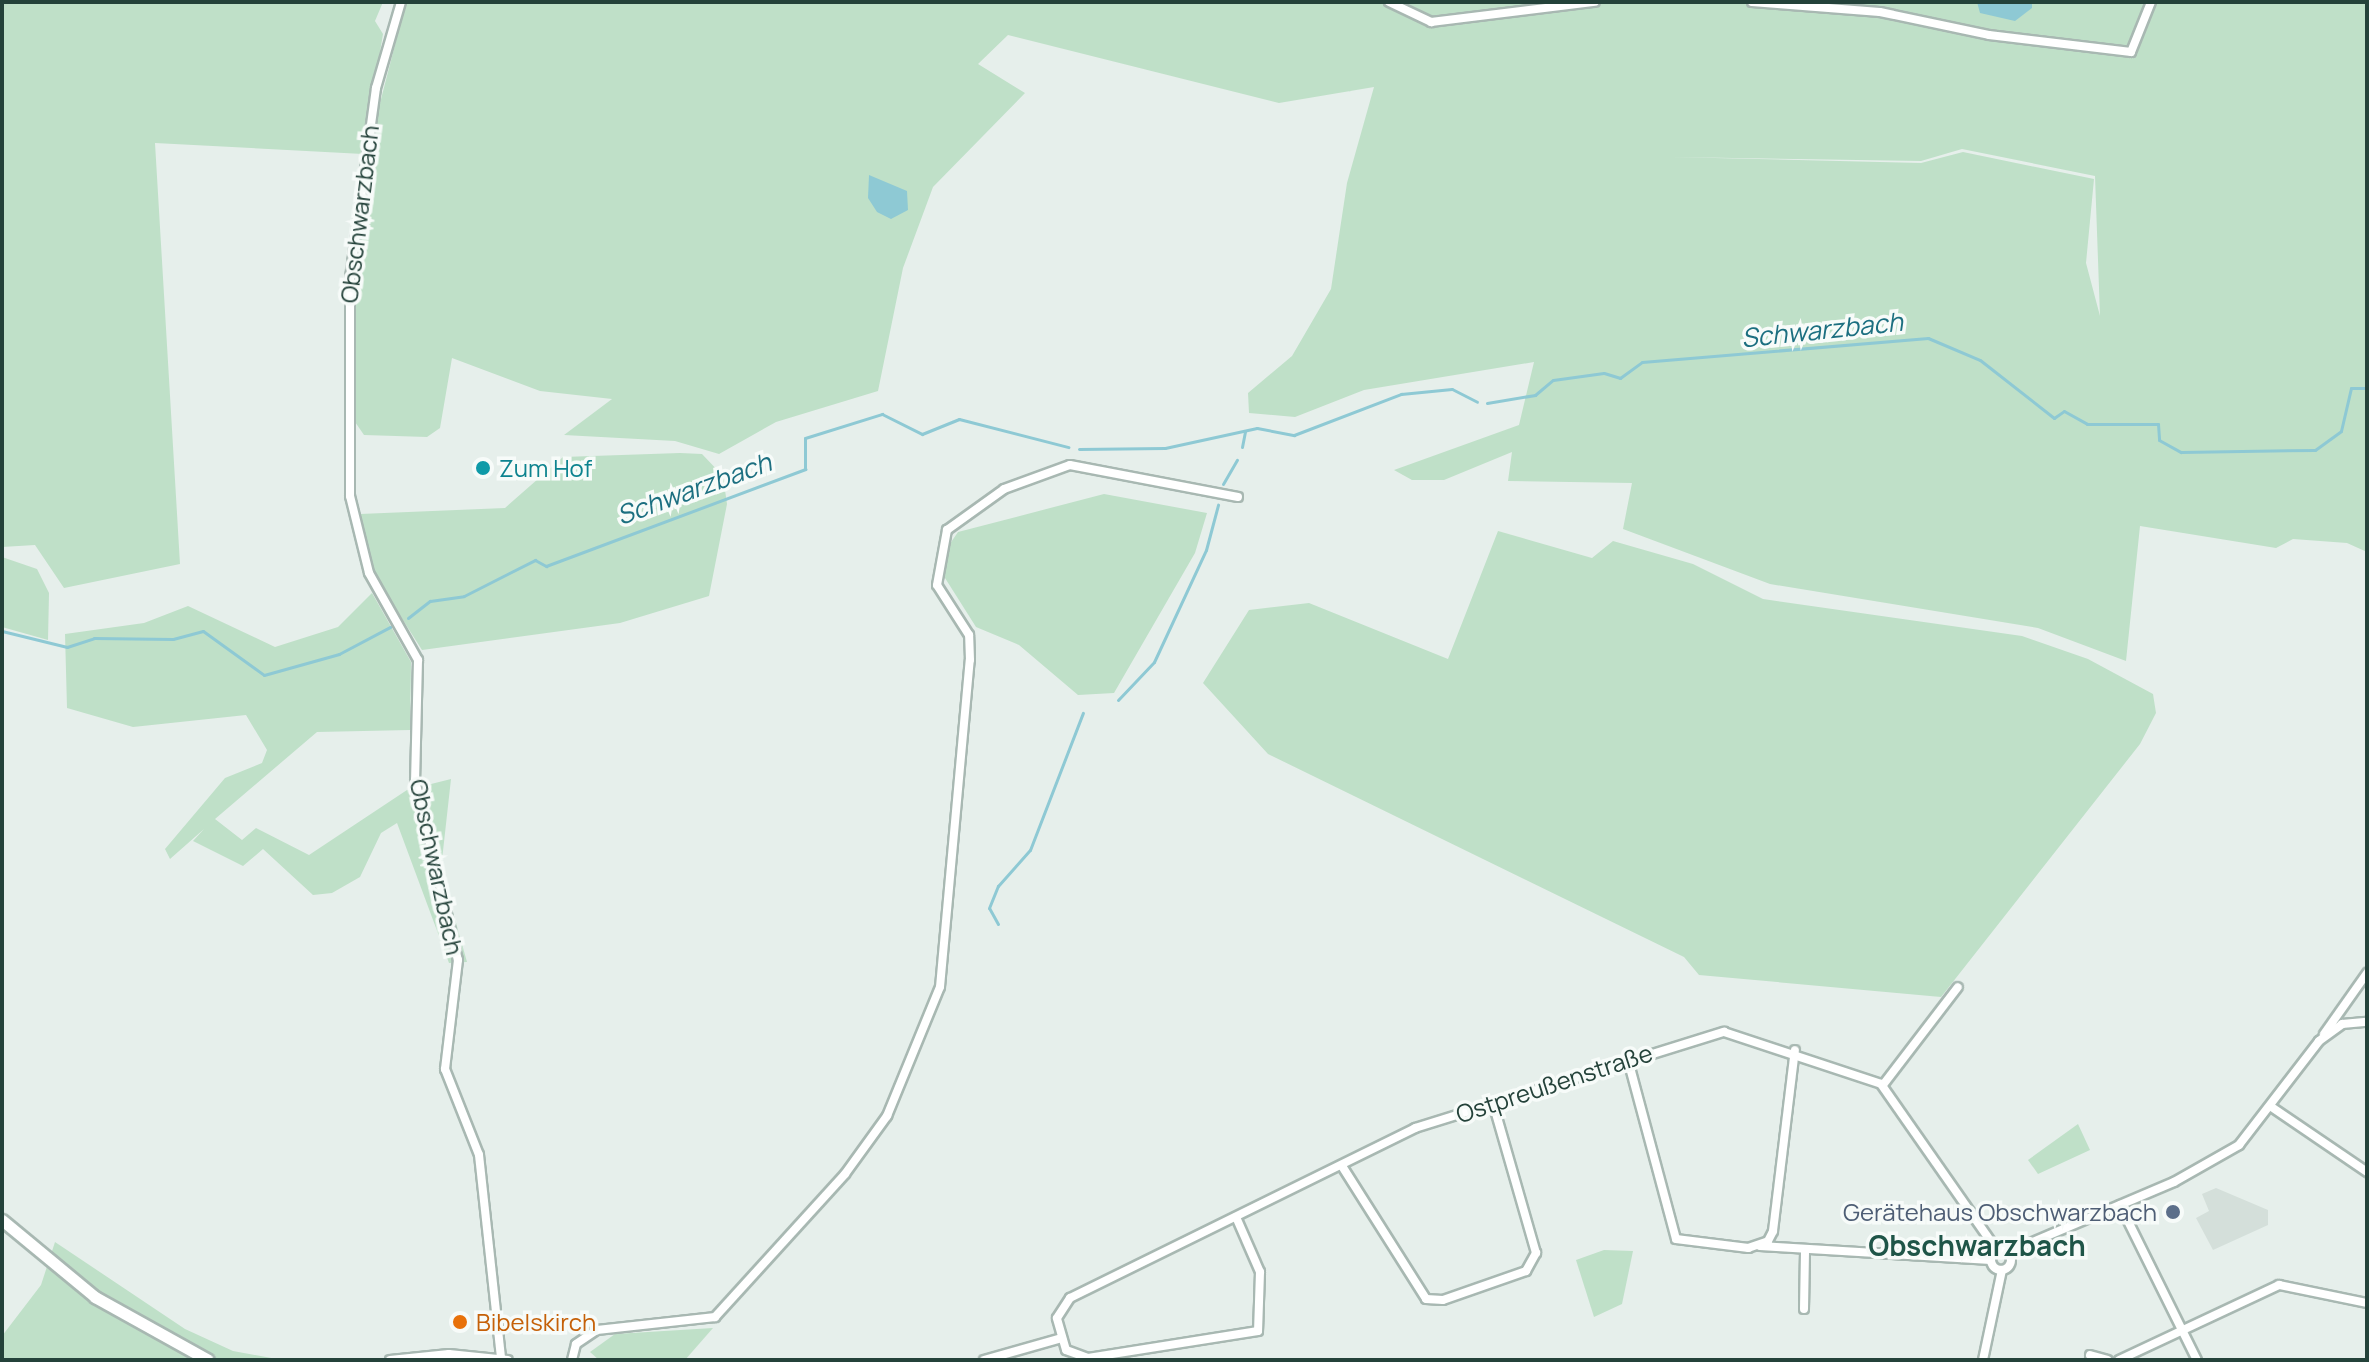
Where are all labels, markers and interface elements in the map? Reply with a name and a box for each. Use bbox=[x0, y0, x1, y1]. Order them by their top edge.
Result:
street label: Obschwarzbach bbox=[334, 123, 384, 305]
water label: Schwarzbach bbox=[1740, 306, 1904, 354]
water label: Schwarzbach bbox=[612, 447, 776, 531]
place label: Zum Hof bbox=[499, 454, 592, 482]
marker: Zum Hof bbox=[474, 459, 492, 477]
street label: Obschwarzbach bbox=[404, 776, 470, 958]
street label: Ostpreußenstraße bbox=[1452, 1038, 1656, 1128]
place label: Gerätehaus Obschwarzbach bbox=[1843, 1198, 2157, 1226]
marker: Gerätehaus Obschwarzbach bbox=[2164, 1203, 2182, 1221]
district label: Obschwarzbach bbox=[1868, 1228, 2086, 1262]
place label: Bibelskirch bbox=[476, 1308, 596, 1336]
marker: Bibelskirch bbox=[451, 1313, 469, 1331]

